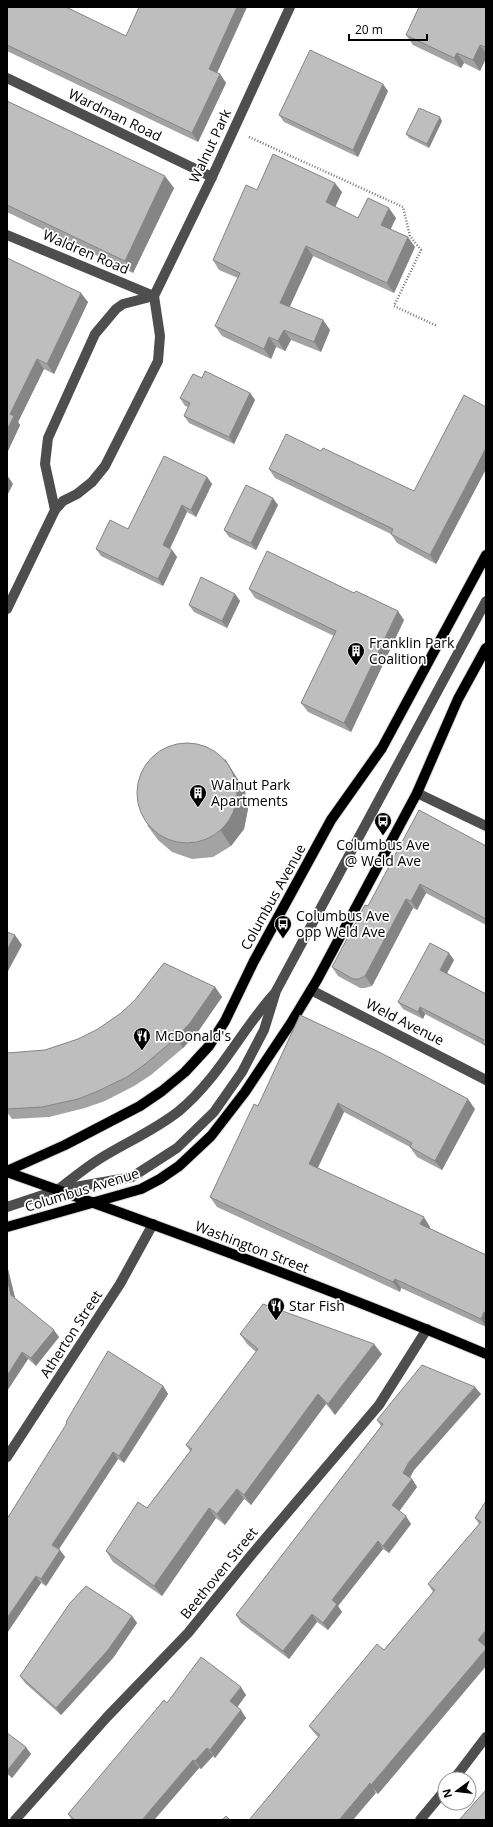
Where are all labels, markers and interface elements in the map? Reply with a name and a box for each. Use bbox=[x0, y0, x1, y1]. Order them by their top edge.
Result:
scale bar bbox=[349, 16, 427, 42]
text: 20 m bbox=[355, 21, 383, 38]
street label: Wardman Road bbox=[65, 84, 165, 145]
street label: Walnut Park bbox=[184, 105, 235, 186]
street label: Waldren Road bbox=[40, 225, 132, 278]
place label: Franklin Park Coalition bbox=[369, 633, 455, 668]
building icon: Franklin Park Coalition bbox=[346, 641, 366, 666]
place label: Walnut Park Apartments bbox=[211, 775, 291, 810]
building icon: Walnut Park Apartments bbox=[188, 783, 208, 808]
bus stop icon: Columbus Ave @ Weld Ave bbox=[373, 811, 393, 836]
place label: Columbus Ave @ Weld Ave bbox=[336, 835, 430, 870]
street label: Columbus Avenue bbox=[236, 840, 310, 953]
place label: Columbus Ave opp Weld Ave bbox=[296, 906, 390, 941]
bus stop icon: Columbus Ave opp Weld Ave bbox=[273, 914, 293, 939]
street label: Weld Avenue bbox=[363, 994, 448, 1049]
restaurant icon: McDonald's bbox=[132, 1026, 152, 1051]
place label: McDonald's bbox=[155, 1026, 231, 1045]
street label: Columbus Avenue bbox=[22, 1163, 141, 1216]
street label: Washington Street bbox=[193, 1216, 312, 1277]
street label: Atherton Street bbox=[35, 1286, 106, 1381]
restaurant icon: Star Fish bbox=[266, 1296, 286, 1321]
place label: Star Fish bbox=[289, 1296, 345, 1315]
street label: Beethoven Street bbox=[176, 1523, 262, 1623]
north arrow bbox=[437, 1771, 477, 1811]
text: N bbox=[438, 1787, 455, 1800]

